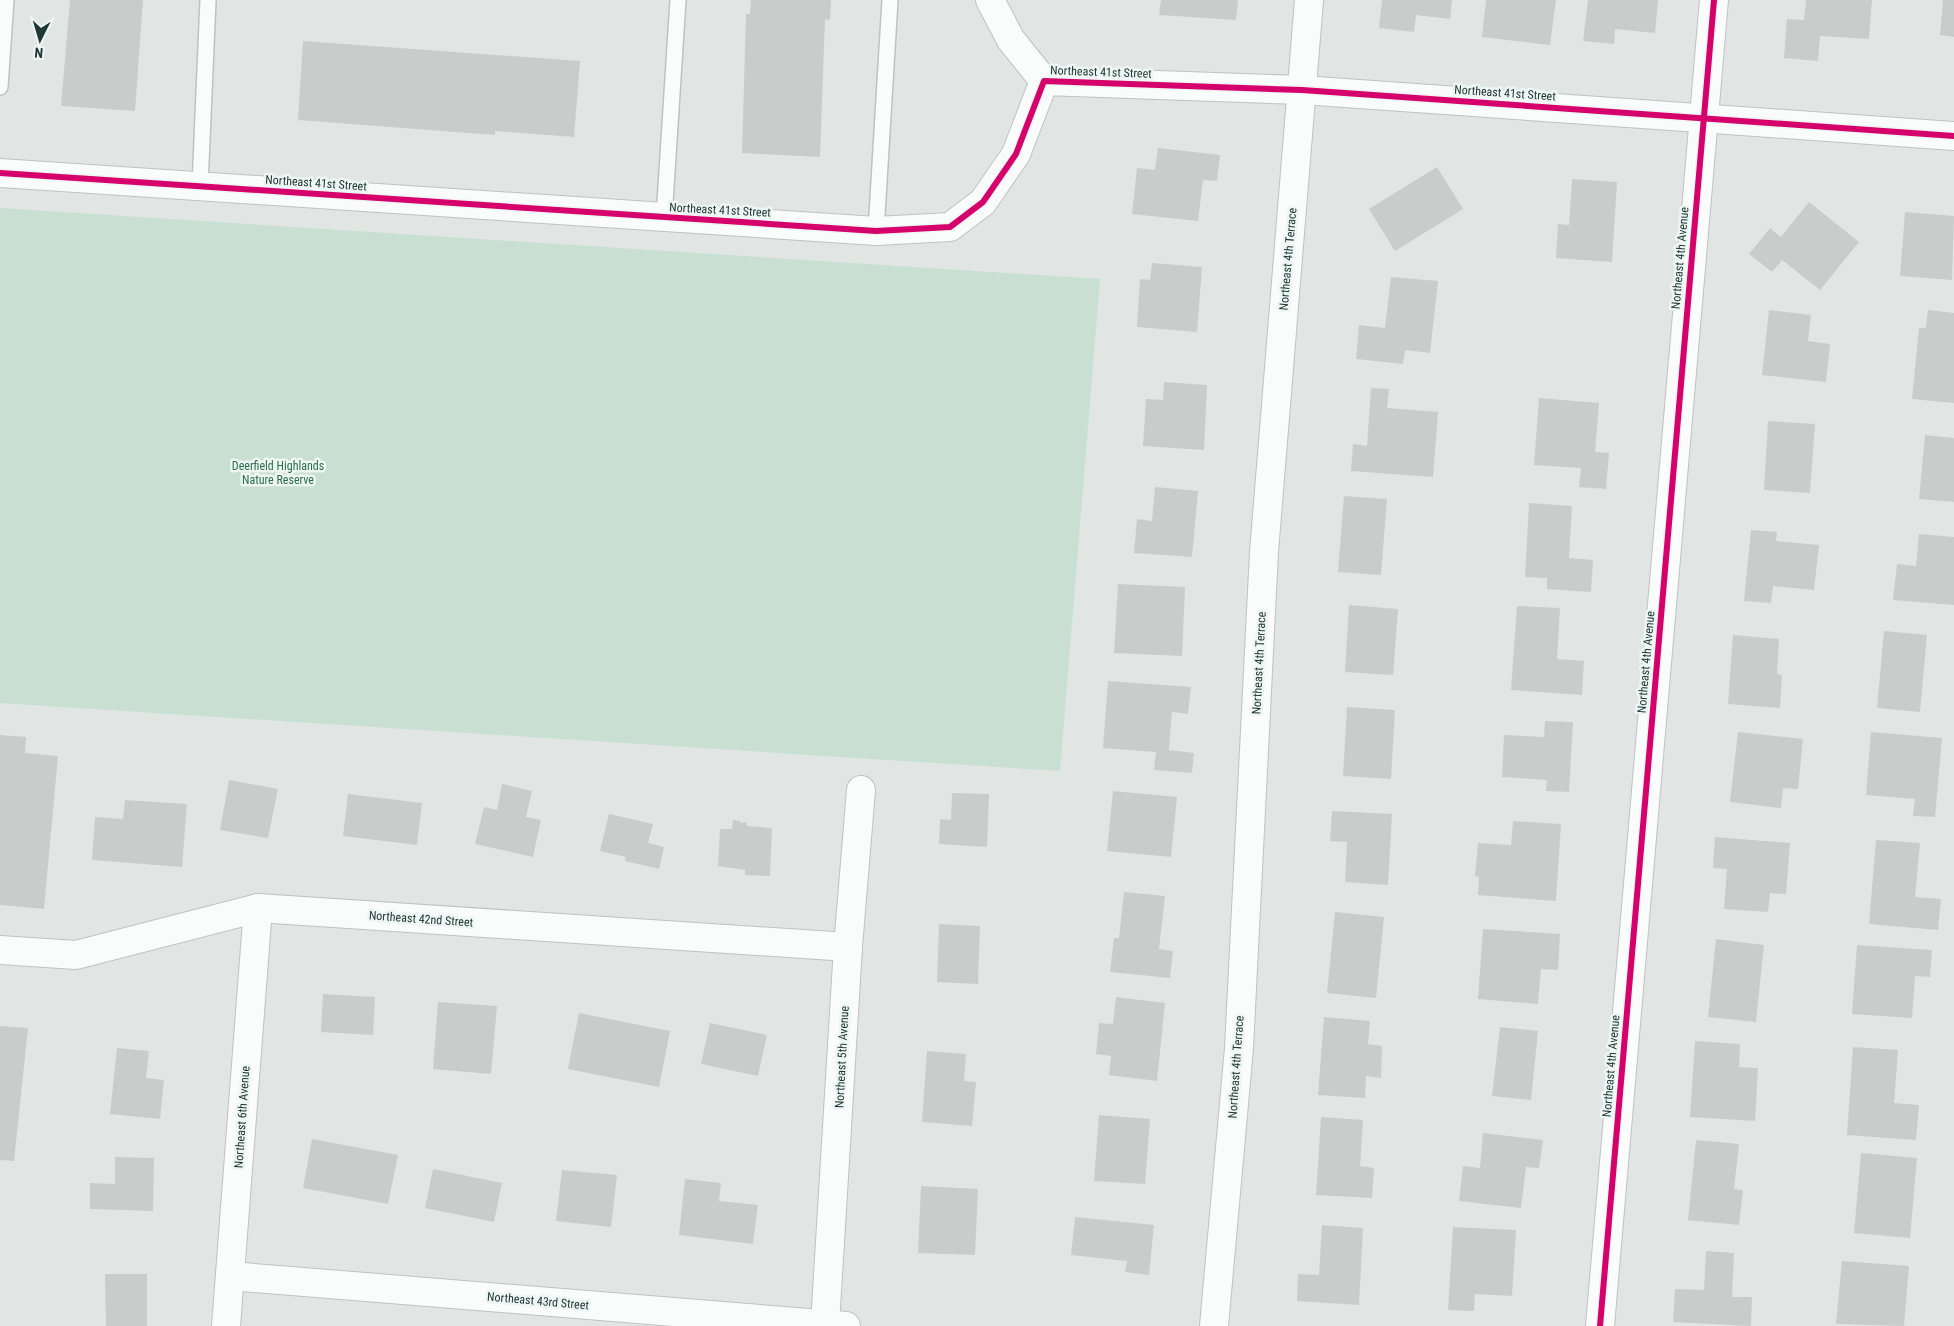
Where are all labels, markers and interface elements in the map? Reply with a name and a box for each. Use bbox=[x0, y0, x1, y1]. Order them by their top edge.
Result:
north arrow bbox=[15, 15, 65, 65]
text: N bbox=[34, 45, 44, 61]
street label: Northeast 41st Street bbox=[1050, 63, 1152, 81]
street label: Northeast 41st Street bbox=[1454, 82, 1557, 104]
street label: Northeast 41st Street bbox=[265, 172, 368, 194]
street label: Northeast 41st Street bbox=[669, 200, 772, 220]
street label: Northeast 4th Avenue bbox=[1669, 206, 1691, 310]
street label: Northeast 4th Terrace bbox=[1277, 207, 1299, 311]
park label: Deerfield Highlands Nature Reserve bbox=[232, 459, 324, 487]
street label: Northeast 4th Avenue bbox=[1635, 610, 1657, 714]
street label: Northeast 4th Terrace bbox=[1249, 611, 1269, 715]
street label: Northeast 42nd Street bbox=[368, 908, 474, 930]
street label: Northeast 5th Avenue bbox=[832, 1005, 852, 1109]
street label: Northeast 4th Avenue bbox=[1600, 1014, 1622, 1118]
street label: Northeast 4th Terrace bbox=[1225, 1015, 1247, 1119]
street label: Northeast 6th Avenue bbox=[231, 1065, 253, 1169]
street label: Northeast 43rd Street bbox=[487, 1290, 590, 1312]

